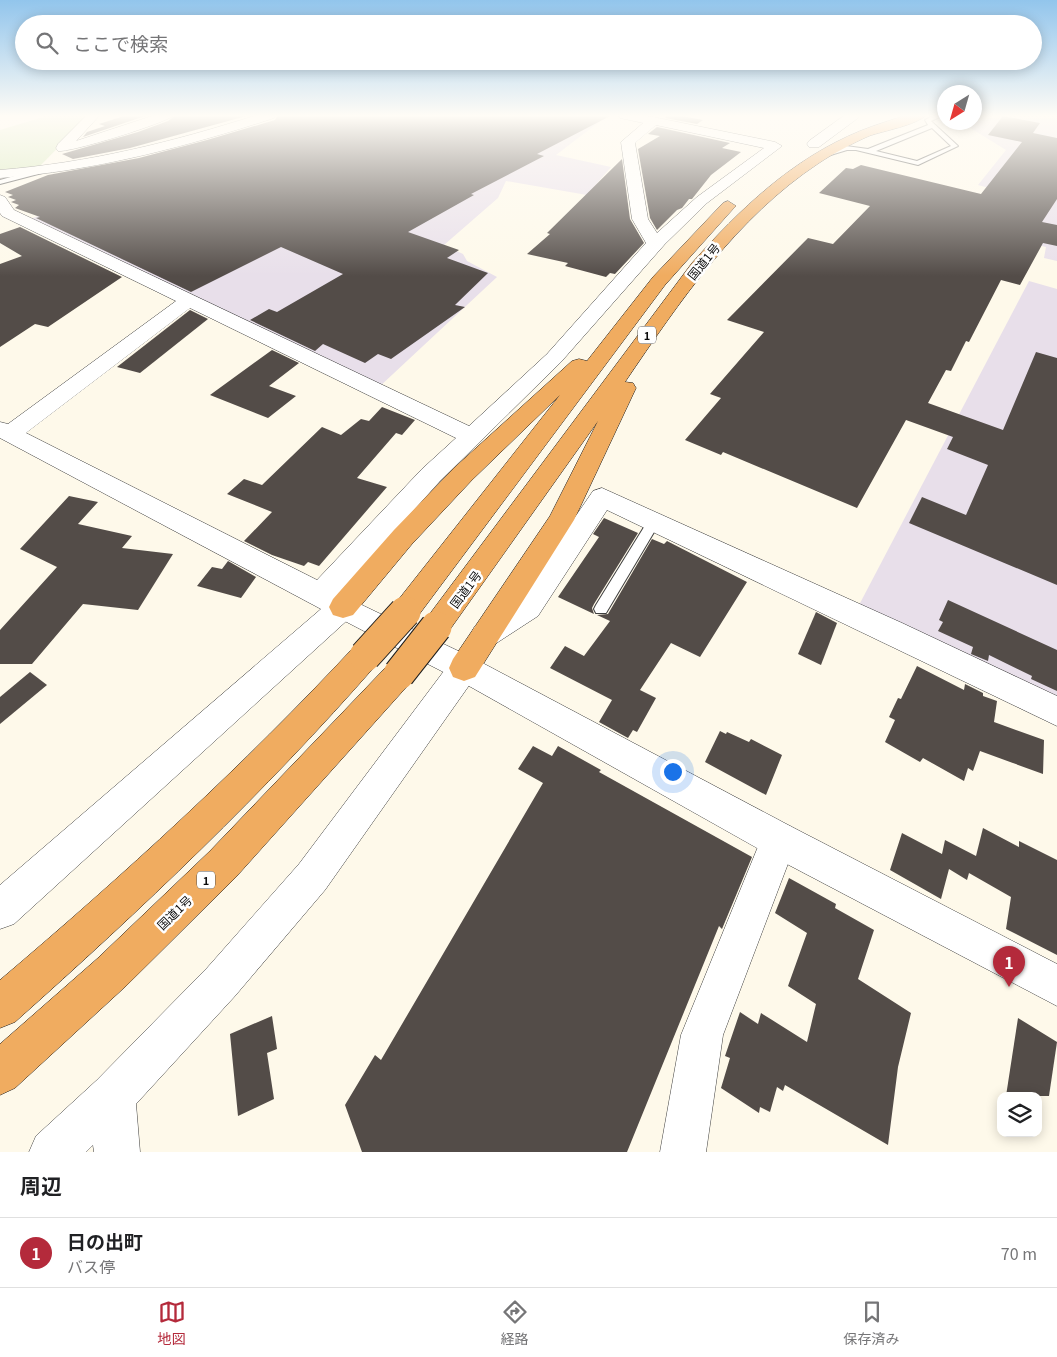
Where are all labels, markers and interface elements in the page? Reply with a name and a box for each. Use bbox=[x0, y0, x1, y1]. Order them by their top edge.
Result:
search box bbox=[15, 15, 1042, 70]
icon: search bbox=[33, 29, 61, 57]
text: ここで検索 bbox=[73, 29, 168, 56]
north arrow bbox=[937, 85, 982, 130]
street label: 国道1号 bbox=[683, 239, 723, 283]
road number: 1 bbox=[638, 326, 656, 344]
street label: 国道1号 bbox=[445, 567, 485, 611]
your location bbox=[660, 759, 686, 785]
road number: 1 bbox=[197, 872, 215, 888]
street label: 国道1号 bbox=[153, 891, 195, 933]
pin: 1 bbox=[993, 946, 1025, 987]
map controls bbox=[997, 1092, 1042, 1137]
button: layers bbox=[997, 1092, 1042, 1137]
text: 周辺 bbox=[20, 1170, 62, 1200]
text: 日の出町 bbox=[67, 1227, 143, 1254]
text: 1 bbox=[31, 1241, 41, 1265]
text: 70 m bbox=[1001, 1241, 1037, 1265]
text: バス停 bbox=[67, 1254, 115, 1278]
tab: 地図 bbox=[158, 1298, 186, 1348]
tab: 経路 bbox=[501, 1298, 529, 1348]
tab: 保存済み bbox=[844, 1298, 900, 1348]

